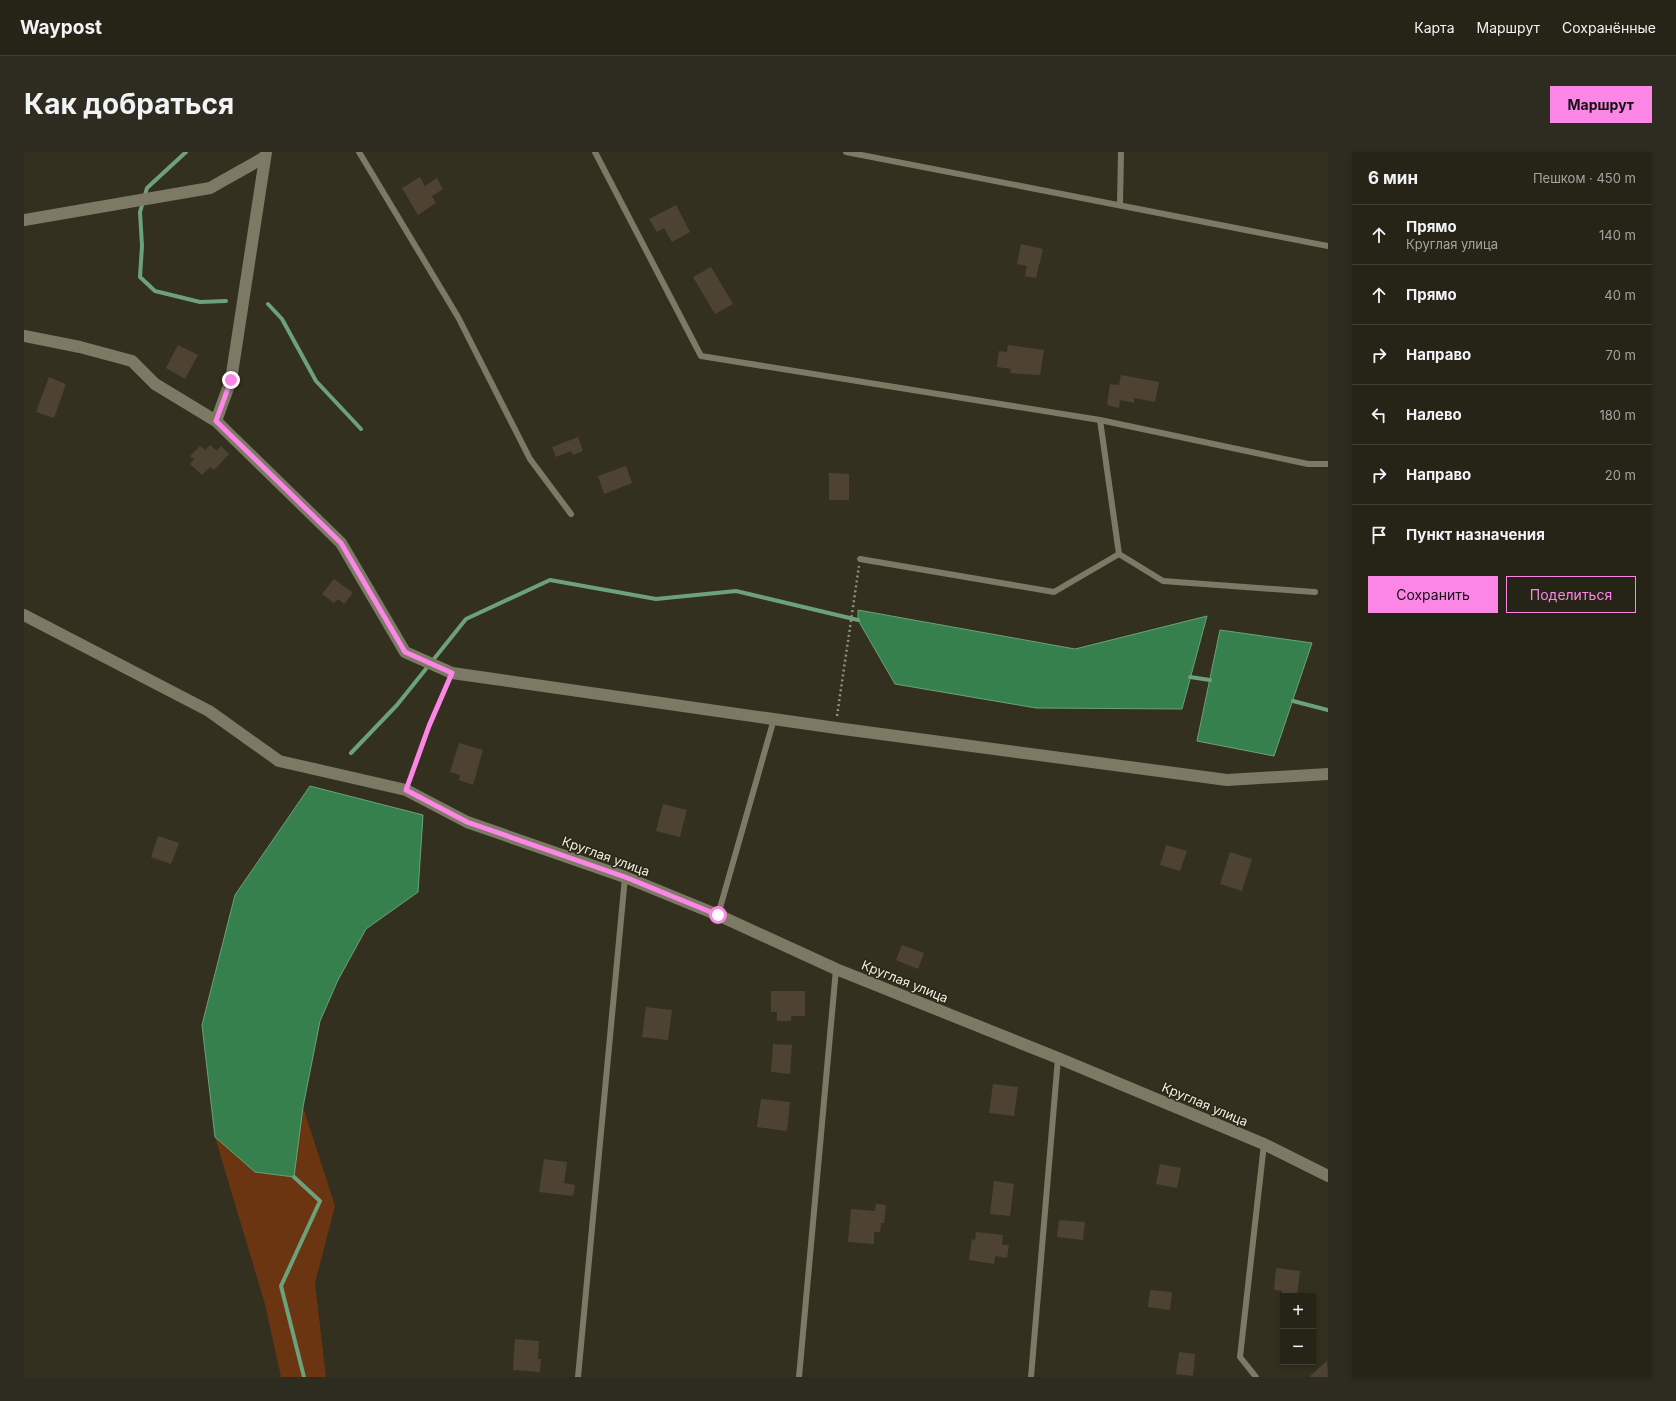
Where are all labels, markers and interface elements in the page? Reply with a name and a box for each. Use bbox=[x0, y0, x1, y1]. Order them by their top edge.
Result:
text: Waypost bbox=[20, 16, 102, 39]
text: Карта bbox=[1414, 19, 1455, 36]
text: Маршрут bbox=[1477, 19, 1540, 36]
text: Сохранённые bbox=[1562, 19, 1656, 36]
button: Маршрут bbox=[1550, 86, 1652, 123]
text: Как добраться bbox=[24, 87, 234, 121]
text: 6 мин bbox=[1368, 168, 1418, 188]
text: Пешком · 450 m bbox=[1533, 170, 1636, 186]
text: Прямо bbox=[1406, 217, 1457, 236]
icon: ahead bbox=[1368, 224, 1390, 246]
text: 140 m bbox=[1599, 227, 1636, 243]
text: Круглая улица bbox=[1406, 236, 1498, 252]
icon: ahead bbox=[1368, 284, 1390, 306]
text: Прямо bbox=[1406, 285, 1457, 304]
text: 40 m bbox=[1604, 287, 1636, 303]
icon: right bbox=[1368, 344, 1390, 366]
text: Направо bbox=[1406, 345, 1471, 364]
text: 70 m bbox=[1606, 347, 1636, 363]
route end bbox=[222, 371, 240, 389]
icon: left bbox=[1368, 404, 1390, 426]
text: Налево bbox=[1406, 405, 1462, 424]
text: 180 m bbox=[1599, 407, 1636, 423]
icon: right bbox=[1368, 464, 1390, 486]
text: Направо bbox=[1406, 465, 1471, 484]
text: 20 m bbox=[1605, 467, 1636, 483]
icon: arrive bbox=[1368, 524, 1390, 546]
text: Пункт назначения bbox=[1406, 525, 1545, 544]
button: Сохранить bbox=[1368, 576, 1498, 613]
button: Поделиться bbox=[1506, 576, 1636, 613]
street label: Круглая улица bbox=[560, 833, 652, 879]
route start bbox=[709, 906, 727, 924]
street label: Круглая улица bbox=[859, 956, 951, 1006]
street label: Круглая улица bbox=[1160, 1079, 1250, 1129]
map controls bbox=[1280, 1293, 1316, 1365]
button: + bbox=[1280, 1293, 1316, 1329]
button: − bbox=[1280, 1329, 1316, 1365]

